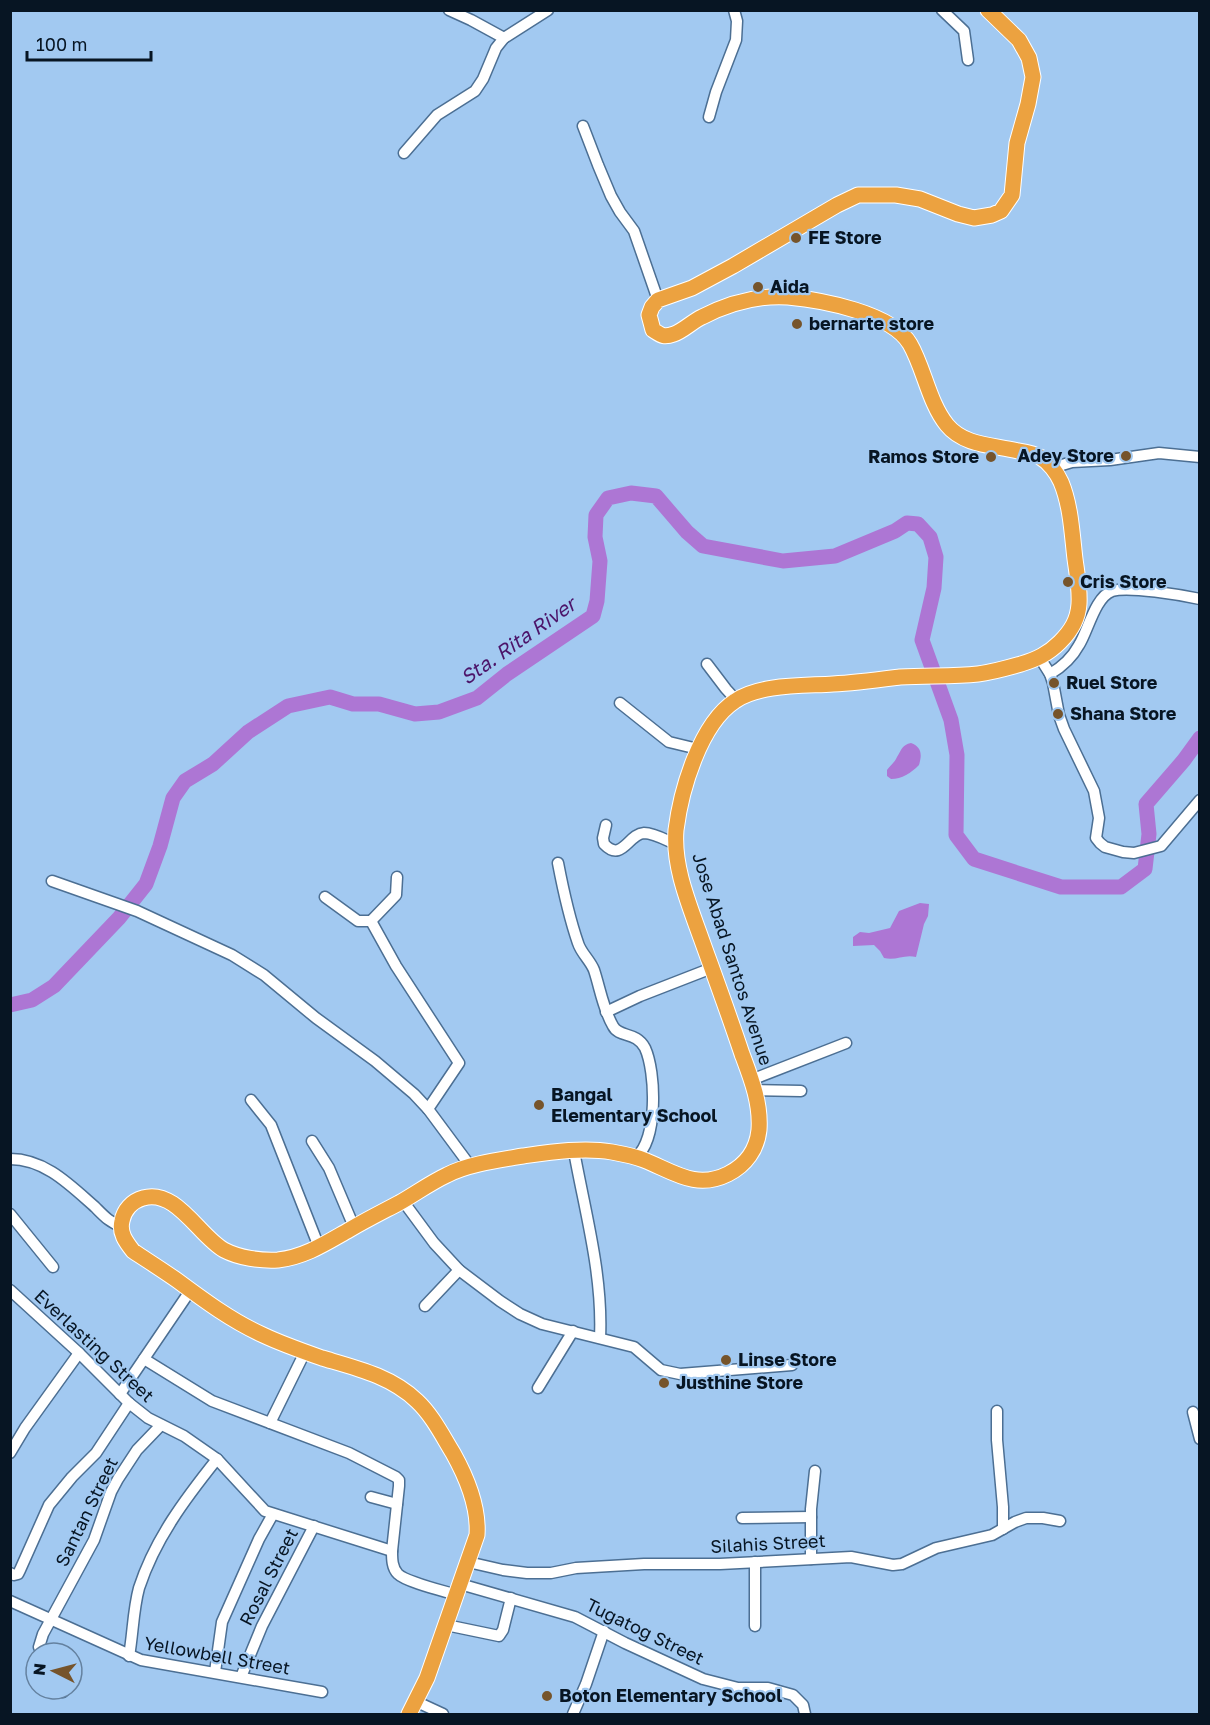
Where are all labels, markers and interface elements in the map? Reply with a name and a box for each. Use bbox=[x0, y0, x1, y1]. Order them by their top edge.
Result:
scale bar bbox=[27, 24, 152, 62]
text: 100 m bbox=[36, 33, 87, 55]
place label: FE Store bbox=[808, 226, 882, 248]
marker: FE Store bbox=[789, 231, 803, 245]
place label: Aida bbox=[770, 275, 809, 297]
marker: Aida bbox=[751, 280, 765, 294]
place label: bernarte store bbox=[809, 312, 934, 334]
marker: bernarte store bbox=[790, 317, 804, 331]
place label: Adey Store bbox=[1018, 444, 1114, 466]
place label: Ramos Store bbox=[868, 445, 979, 467]
marker: Adey Store bbox=[1119, 449, 1133, 463]
marker: Ramos Store bbox=[984, 450, 998, 464]
place label: Cris Store bbox=[1080, 570, 1167, 592]
marker: Cris Store bbox=[1061, 575, 1075, 589]
water label: Sta. Rita River bbox=[455, 590, 582, 689]
place label: Ruel Store bbox=[1066, 671, 1158, 693]
marker: Ruel Store bbox=[1047, 676, 1061, 690]
place label: Shana Store bbox=[1070, 702, 1177, 724]
marker: Shana Store bbox=[1051, 707, 1065, 721]
street label: Jose Abad Santos Avenue bbox=[688, 850, 778, 1068]
place label: Bangal Elementary School bbox=[551, 1083, 717, 1126]
marker: Bangal Elementary School bbox=[532, 1098, 546, 1112]
street label: Everlasting Street bbox=[30, 1284, 159, 1406]
place label: Linse Store bbox=[738, 1348, 837, 1370]
marker: Linse Store bbox=[719, 1353, 733, 1367]
place label: Justhine Store bbox=[676, 1371, 804, 1393]
marker: Justhine Store bbox=[657, 1376, 671, 1390]
street label: Santan Street bbox=[50, 1453, 122, 1570]
street label: Rosal Street bbox=[234, 1524, 302, 1629]
street label: Silahis Street bbox=[710, 1529, 826, 1557]
street label: Tugatog Street bbox=[583, 1593, 708, 1669]
street label: Yellowbell Street bbox=[142, 1631, 292, 1679]
north arrow bbox=[24, 1641, 84, 1701]
text: N bbox=[29, 1662, 50, 1677]
place label: Boton Elementary School bbox=[559, 1684, 782, 1706]
marker: Boton Elementary School bbox=[540, 1689, 554, 1703]

